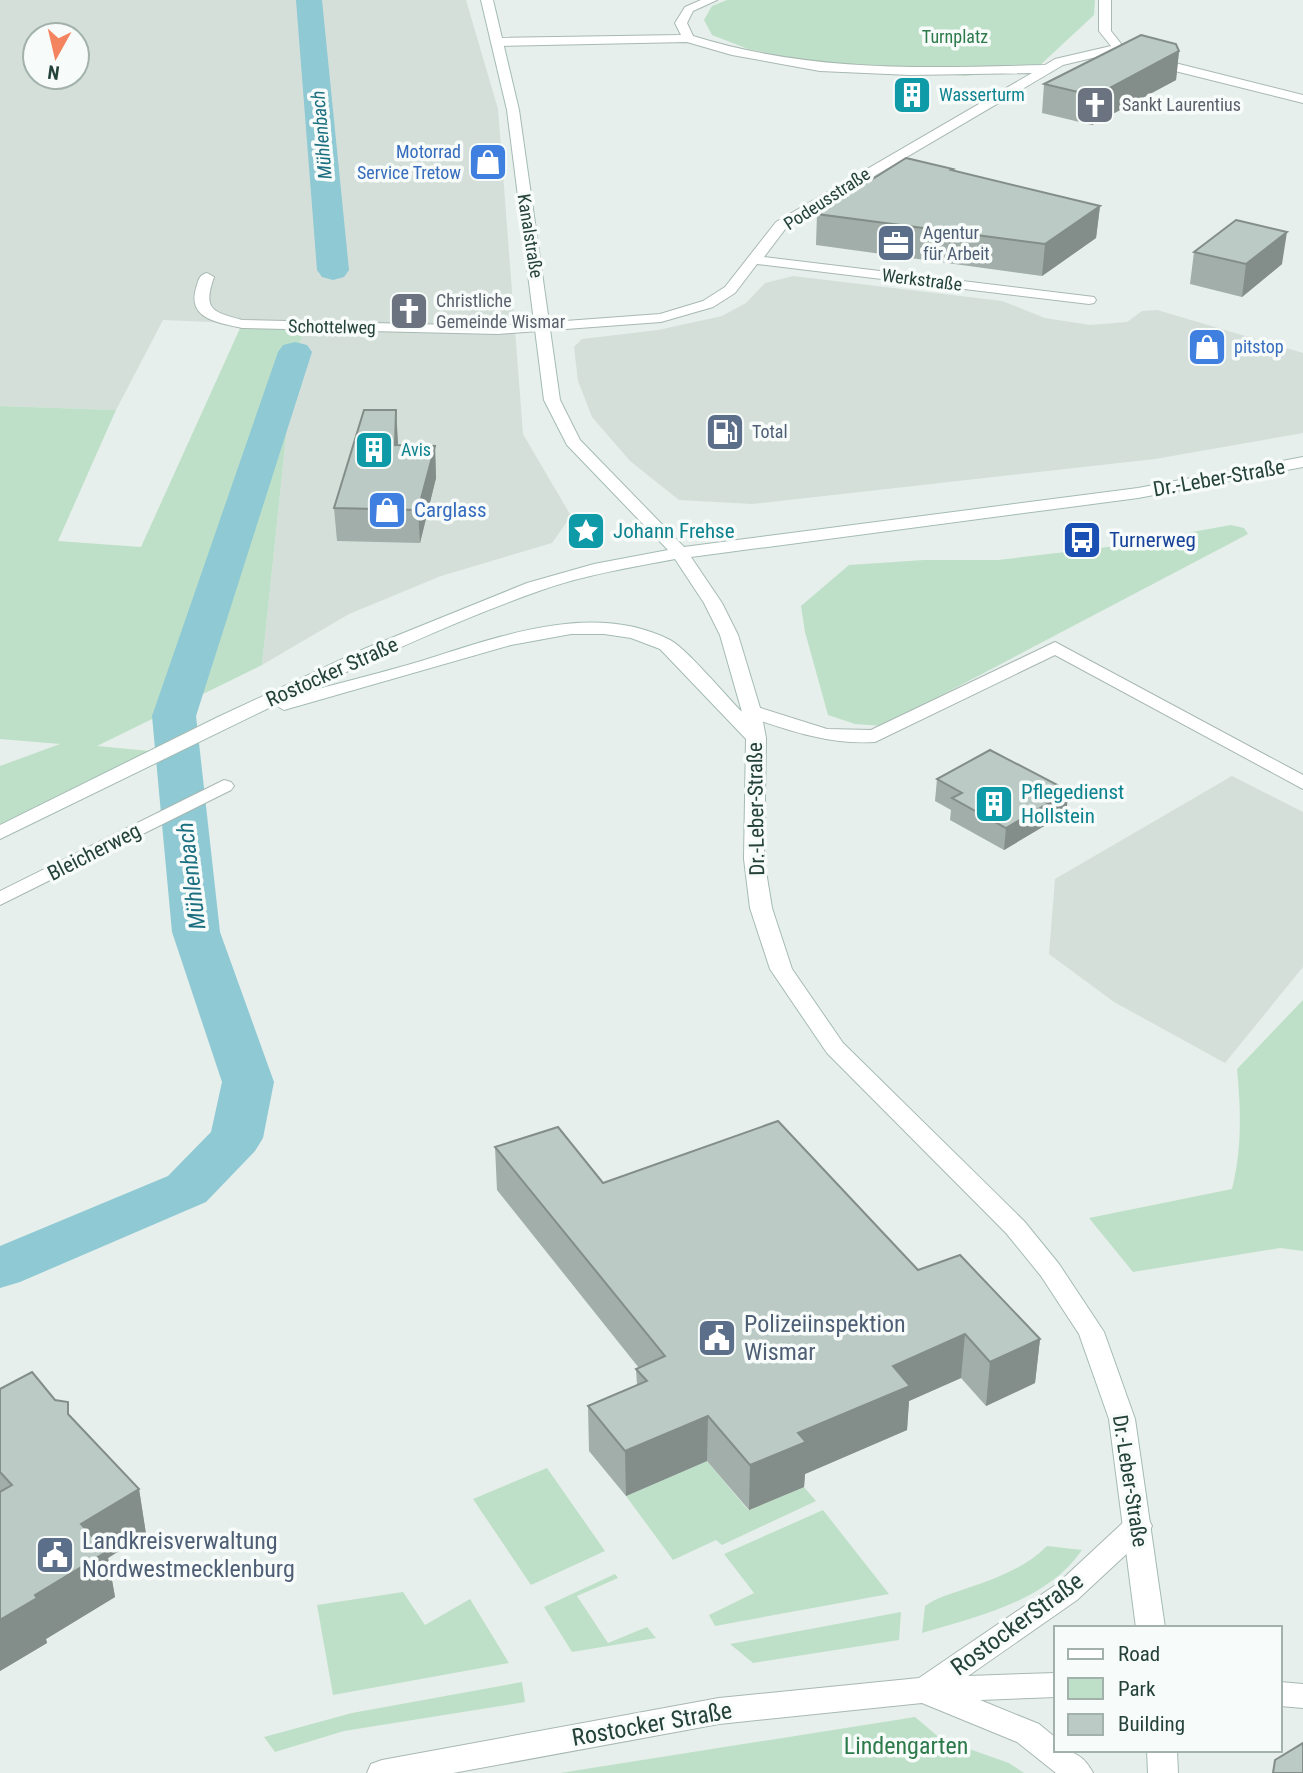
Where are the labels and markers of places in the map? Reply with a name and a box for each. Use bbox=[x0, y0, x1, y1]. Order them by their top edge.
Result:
building icon: Wasserturm bbox=[891, 74, 933, 116]
place label: Wasserturm bbox=[939, 84, 1025, 105]
church icon: Sankt Laurentius bbox=[1074, 84, 1116, 126]
place label: Sankt Laurentius bbox=[1122, 94, 1241, 115]
place label: Motorrad Service Tretow bbox=[357, 141, 461, 183]
shop icon: Motorrad Service Tretow bbox=[467, 141, 509, 183]
office icon: Agentur für Arbeit bbox=[875, 222, 917, 264]
place label: Agentur für Arbeit bbox=[923, 222, 990, 264]
church icon: Christliche Gemeinde Wismar bbox=[388, 290, 430, 332]
place label: Christliche Gemeinde Wismar bbox=[436, 290, 566, 332]
shop icon: pitstop bbox=[1186, 326, 1228, 368]
place label: pitstop bbox=[1234, 336, 1284, 357]
fuel station icon: Total bbox=[704, 411, 746, 453]
place label: Total bbox=[752, 421, 788, 442]
building icon: Avis bbox=[353, 429, 395, 471]
place label: Avis bbox=[401, 439, 431, 460]
shop icon: Carglass bbox=[366, 489, 408, 531]
place label: Carglass bbox=[414, 498, 487, 522]
place icon: Johann Frehse bbox=[565, 510, 607, 552]
place label: Johann Frehse bbox=[613, 519, 735, 543]
bus stop icon: Turnerweg bbox=[1061, 519, 1103, 561]
place label: Turnerweg bbox=[1109, 528, 1196, 552]
place label: Pflegedienst Hollstein bbox=[1021, 780, 1124, 828]
building icon: Pflegedienst Hollstein bbox=[973, 783, 1015, 825]
place label: Polizeiinspektion Wismar bbox=[744, 1310, 906, 1366]
public building icon: Polizeiinspektion Wismar bbox=[696, 1317, 738, 1359]
place label: Landkreisverwaltung Nordwestmecklenburg bbox=[82, 1527, 295, 1583]
public building icon: Landkreisverwaltung Nordwestmecklenburg bbox=[34, 1534, 76, 1576]

